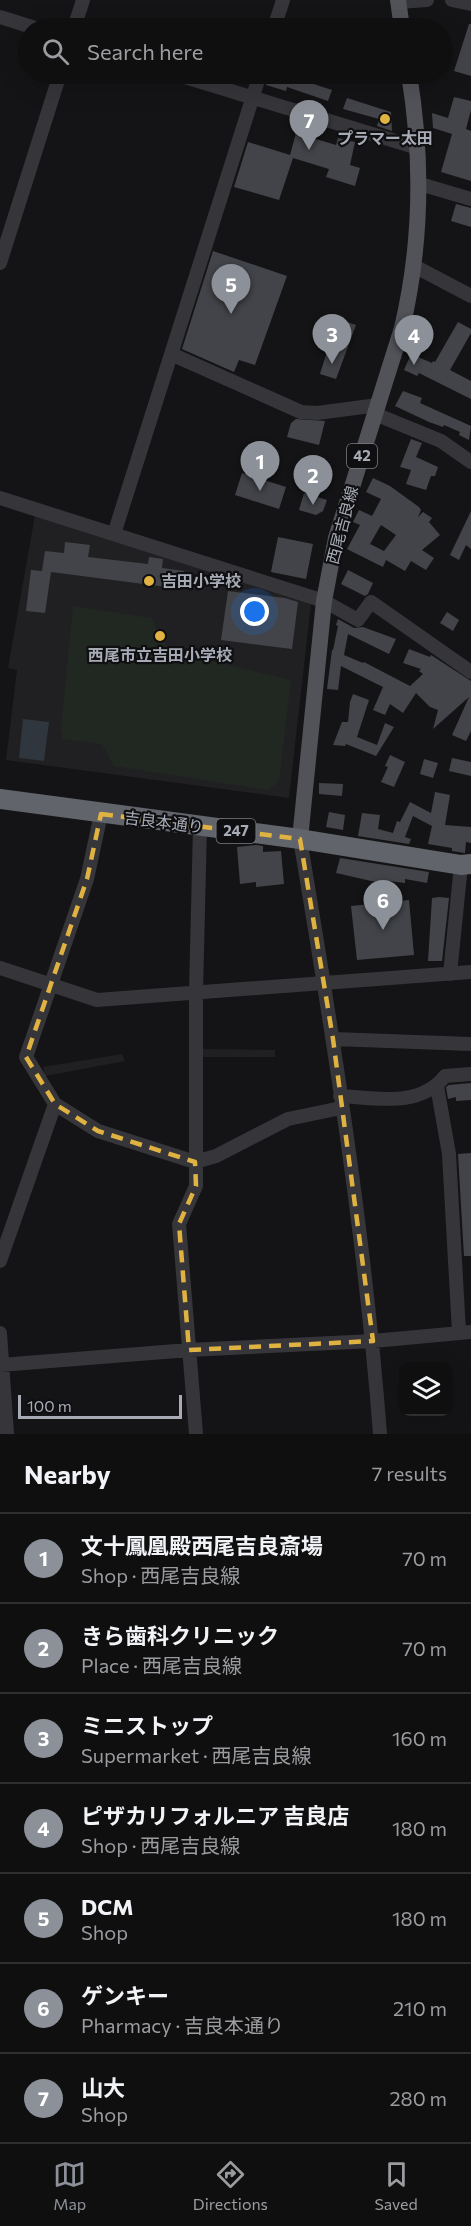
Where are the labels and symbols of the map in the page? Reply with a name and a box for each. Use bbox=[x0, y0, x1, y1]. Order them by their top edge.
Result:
pin: 7 bbox=[290, 100, 328, 150]
marker: プラマー太田 bbox=[378, 112, 392, 126]
place label: プラマー太田 bbox=[337, 128, 433, 147]
pin: 5 bbox=[212, 264, 250, 314]
pin: 3 bbox=[312, 314, 352, 364]
pin: 4 bbox=[394, 316, 434, 365]
pin: 1 bbox=[240, 442, 280, 491]
road number: 42 bbox=[347, 444, 377, 468]
pin: 2 bbox=[294, 456, 332, 505]
street label: 西尾吉良線 bbox=[322, 484, 361, 566]
place label: 吉田小学校 bbox=[161, 571, 241, 590]
marker: 吉田小学校 bbox=[142, 574, 156, 588]
your location bbox=[240, 597, 269, 626]
marker: 西尾市立吉田小学校 bbox=[153, 629, 167, 643]
place label: 西尾市立吉田小学校 bbox=[88, 645, 232, 664]
street label: 吉良本通り bbox=[123, 807, 205, 836]
road number: 247 bbox=[216, 819, 256, 843]
pin: 6 bbox=[364, 880, 403, 930]
scale bar bbox=[18, 1392, 182, 1420]

